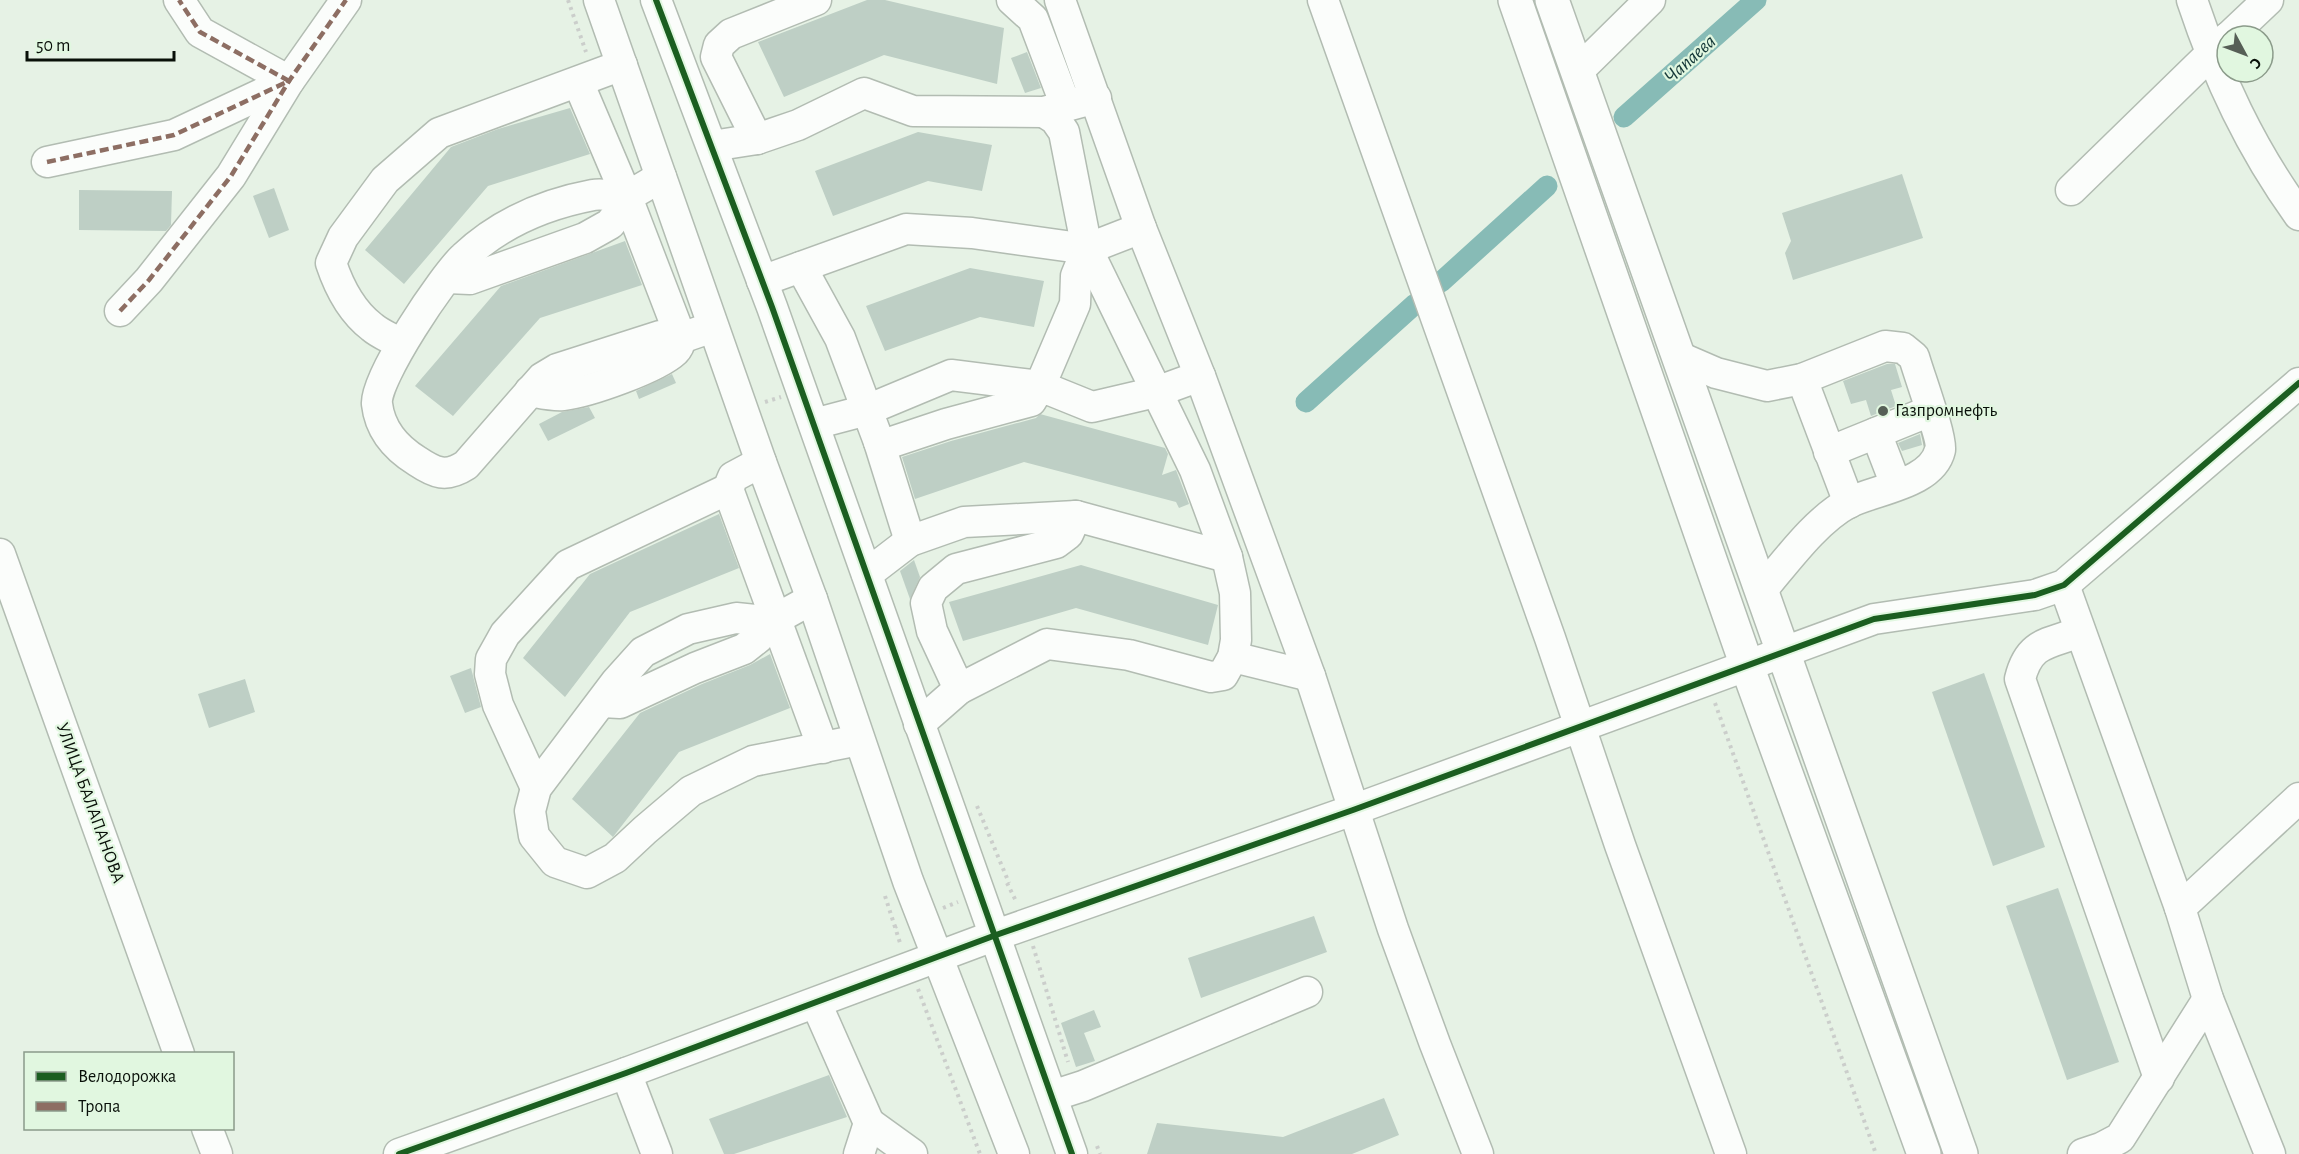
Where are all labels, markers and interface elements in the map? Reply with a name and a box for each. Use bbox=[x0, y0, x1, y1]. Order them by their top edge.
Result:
scale bar bbox=[27, 24, 174, 62]
north arrow bbox=[2215, 24, 2275, 84]
water label: Чапаева bbox=[1661, 31, 1719, 87]
text: 50 m bbox=[36, 37, 70, 55]
text: С bbox=[2247, 55, 2265, 72]
place label: Газпромнефть bbox=[1895, 402, 1997, 420]
marker: Газпромнефть bbox=[1876, 404, 1890, 418]
street label: УЛИЦА БАЛАПАНОВА bbox=[53, 720, 128, 886]
legend bbox=[24, 1052, 234, 1130]
text: Велодорожка bbox=[78, 1068, 176, 1086]
text: Тропа bbox=[78, 1098, 121, 1116]

